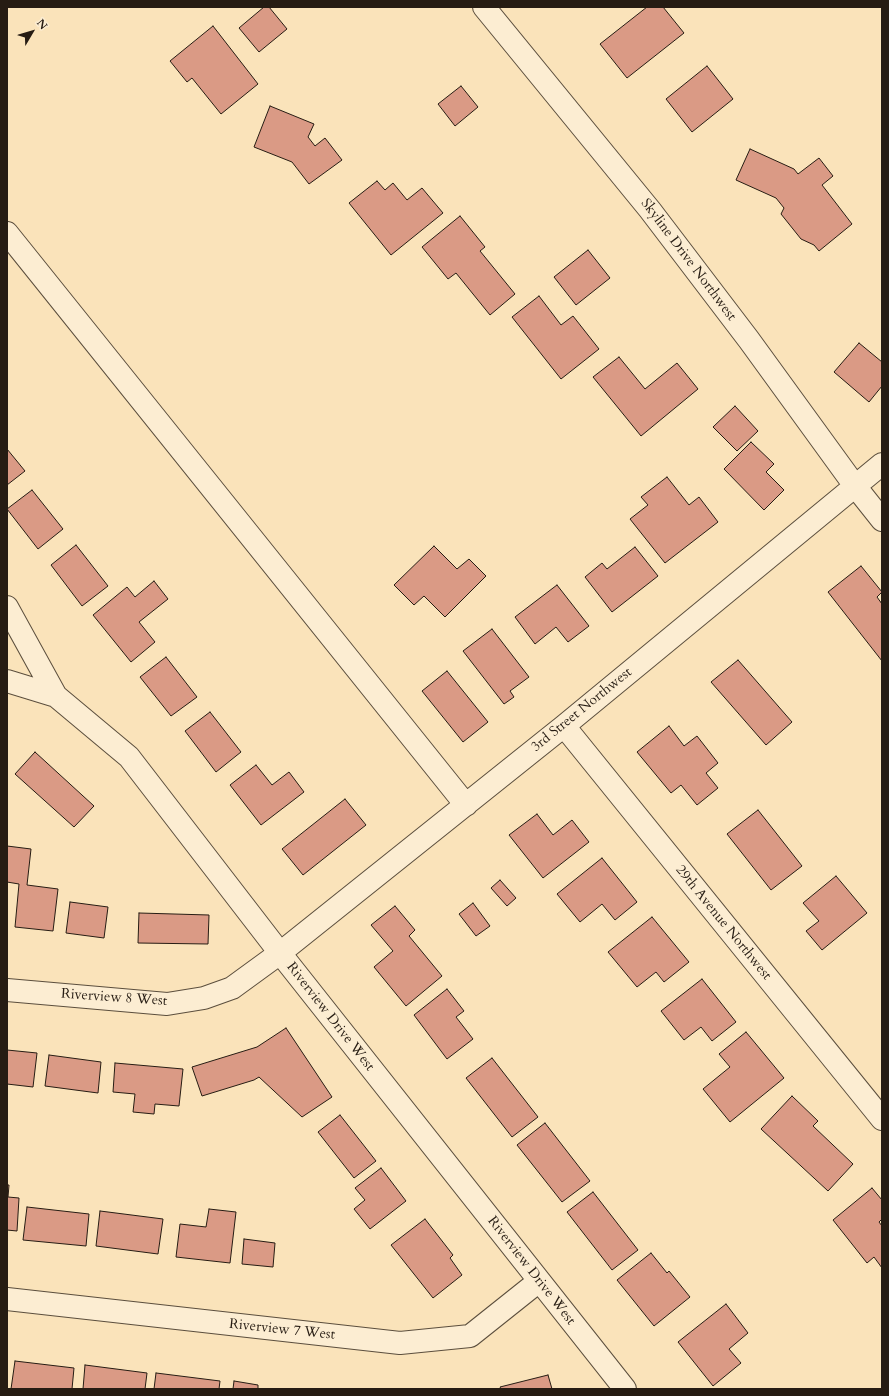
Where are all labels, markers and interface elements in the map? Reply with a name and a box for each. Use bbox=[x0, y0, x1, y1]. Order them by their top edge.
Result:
north arrow bbox=[12, 12, 52, 52]
text: N bbox=[33, 16, 51, 33]
street label: Skyline Drive Northwest bbox=[637, 196, 739, 324]
street label: 3rd Street Northwest bbox=[528, 664, 636, 756]
street label: 29th Avenue Northwest bbox=[672, 862, 774, 984]
street label: Riverview Drive West bbox=[282, 959, 378, 1075]
street label: Riverview 8 West bbox=[60, 986, 168, 1010]
street label: Riverview Drive West bbox=[483, 1213, 579, 1329]
street label: Riverview 7 West bbox=[228, 1316, 336, 1344]

